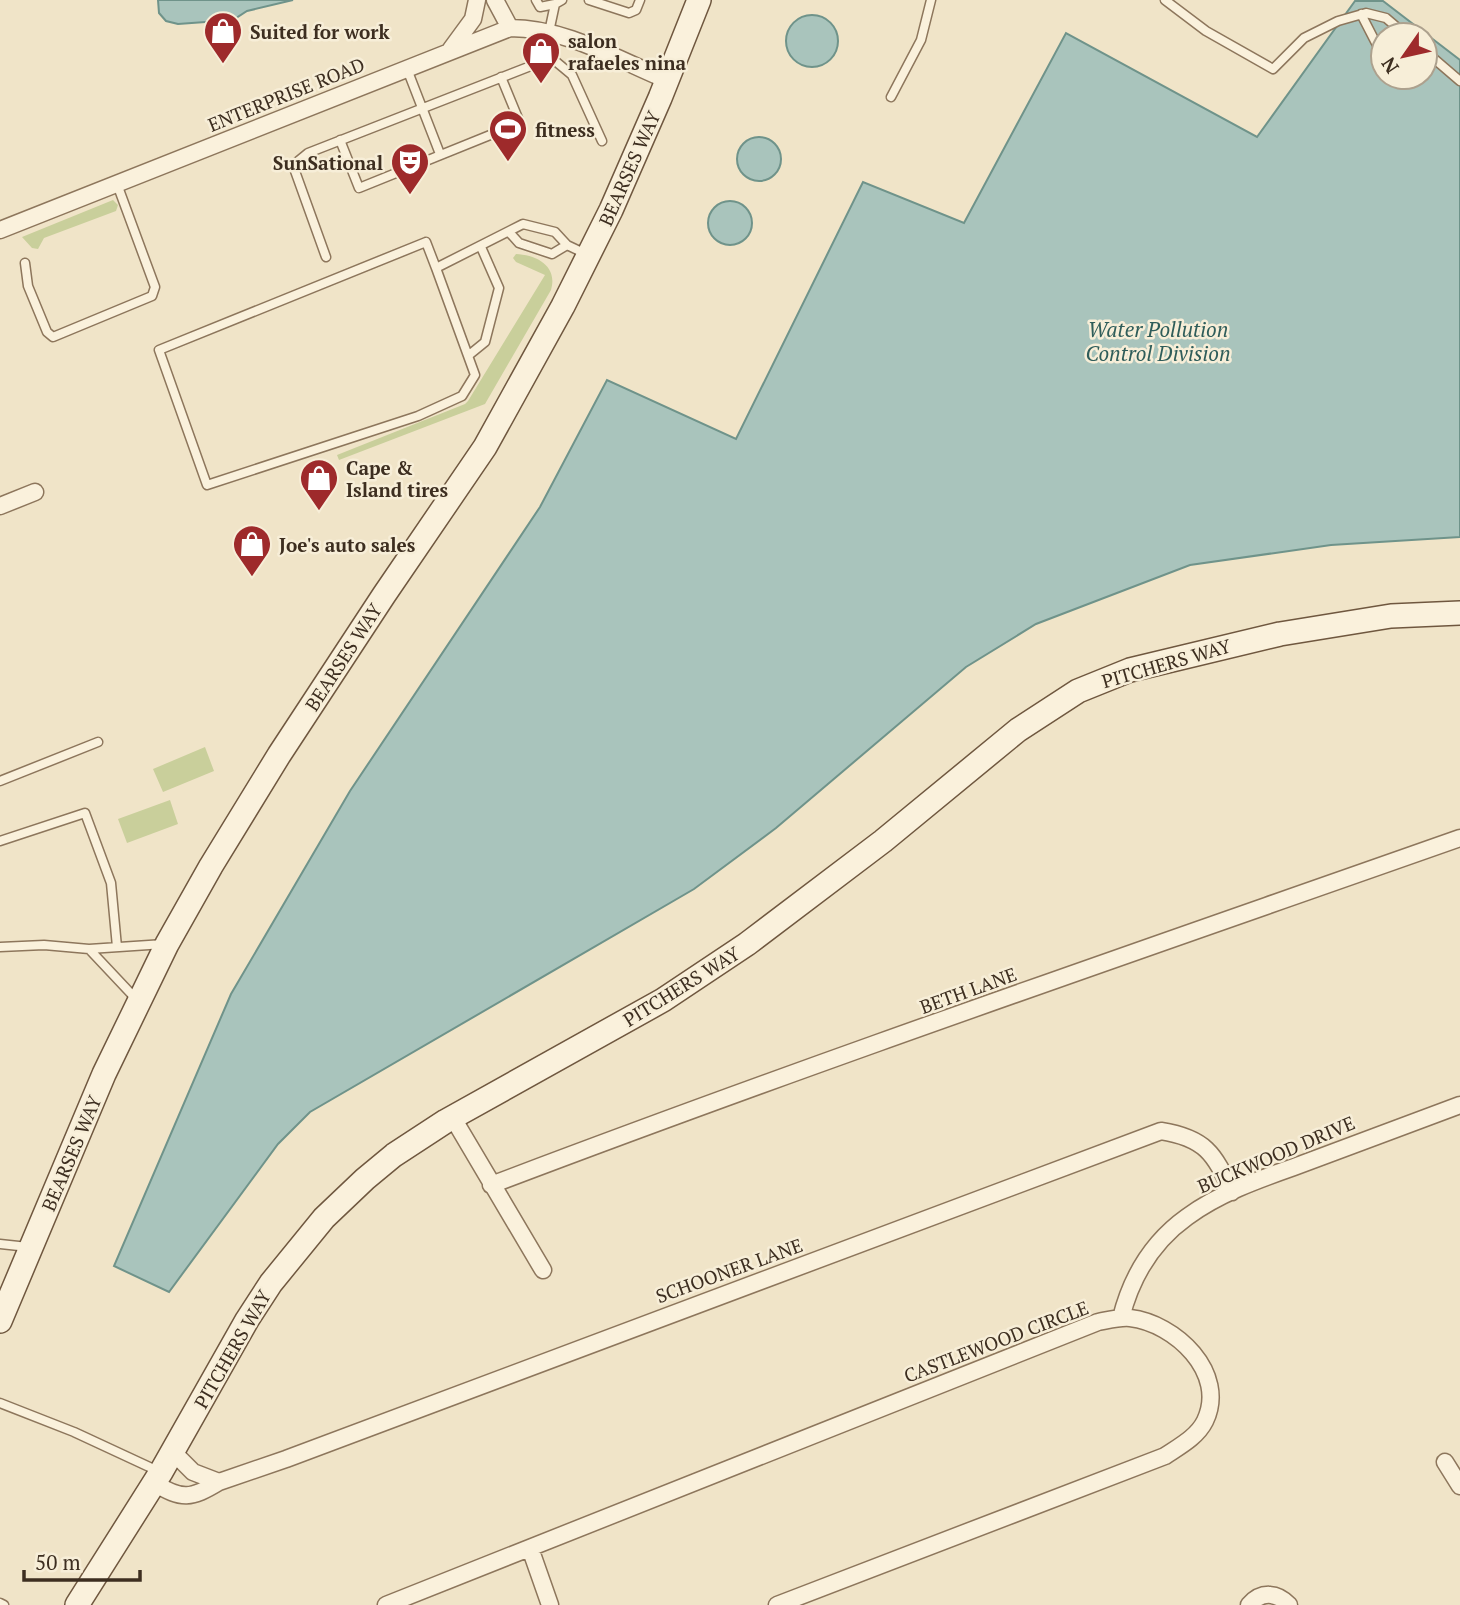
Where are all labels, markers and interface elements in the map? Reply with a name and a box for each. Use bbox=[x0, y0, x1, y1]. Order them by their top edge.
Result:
shop icon: Suited for work bbox=[202, 10, 244, 65]
place label: Suited for work bbox=[250, 19, 391, 44]
north arrow bbox=[1369, 21, 1439, 91]
place label: salon rafaeles nina bbox=[568, 28, 687, 75]
shop icon: salon rafaeles nina bbox=[520, 30, 562, 85]
street label: ENTERPRISE ROAD bbox=[204, 51, 368, 137]
text: N bbox=[1375, 52, 1404, 79]
street label: BEARSES WAY bbox=[592, 106, 666, 229]
sports icon: fitness bbox=[487, 108, 529, 163]
place label: fitness bbox=[535, 117, 595, 142]
theatre icon: SunSational bbox=[389, 141, 431, 196]
place label: SunSational bbox=[273, 150, 383, 175]
water label: Water Pollution Control Division bbox=[1085, 315, 1231, 367]
place label: Cape & Island tires bbox=[346, 455, 449, 502]
shop icon: Cape & Island tires bbox=[298, 457, 340, 512]
shop icon: Joe's auto sales bbox=[231, 523, 273, 578]
place label: Joe's auto sales bbox=[279, 532, 416, 557]
street label: BEARSES WAY bbox=[299, 598, 387, 716]
street label: PITCHERS WAY bbox=[1099, 632, 1234, 693]
street label: PITCHERS WAY bbox=[618, 940, 745, 1032]
street label: BETH LANE bbox=[916, 961, 1020, 1019]
street label: BEARSES WAY bbox=[35, 1091, 107, 1215]
street label: BUCKWOOD DRIVE bbox=[1194, 1110, 1358, 1198]
street label: SCHOONER LANE bbox=[652, 1232, 806, 1308]
street label: PITCHERS WAY bbox=[188, 1285, 276, 1413]
street label: CASTLEWOOD CIRCLE bbox=[900, 1294, 1092, 1388]
scale bar bbox=[24, 1538, 140, 1582]
text: 50 m bbox=[35, 1548, 81, 1576]

